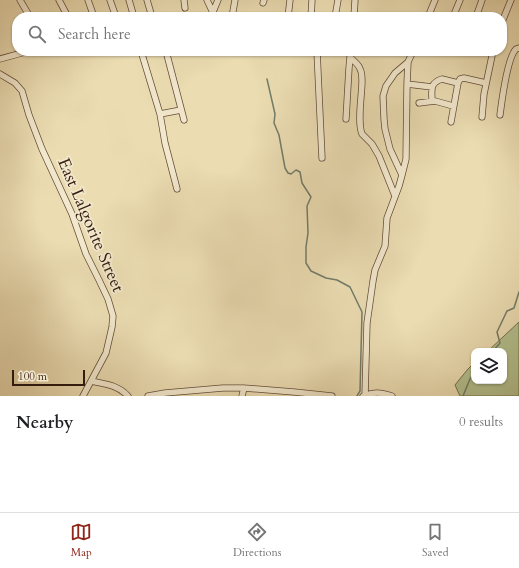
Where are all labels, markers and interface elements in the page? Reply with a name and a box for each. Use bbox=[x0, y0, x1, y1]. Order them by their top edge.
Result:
search box bbox=[12, 12, 507, 56]
icon: search bbox=[26, 23, 48, 45]
text: Search here bbox=[58, 24, 131, 44]
street label: East Lalgorite Street bbox=[52, 154, 130, 296]
map controls bbox=[471, 348, 507, 384]
button: layers bbox=[471, 348, 507, 384]
scale bar bbox=[12, 368, 85, 387]
text: 100 m bbox=[18, 369, 47, 384]
text: Nearby bbox=[16, 411, 73, 434]
text: 0 results bbox=[459, 413, 503, 431]
tab: Map bbox=[70, 521, 92, 560]
tab: Directions bbox=[233, 521, 281, 560]
tab: Saved bbox=[422, 521, 449, 560]

